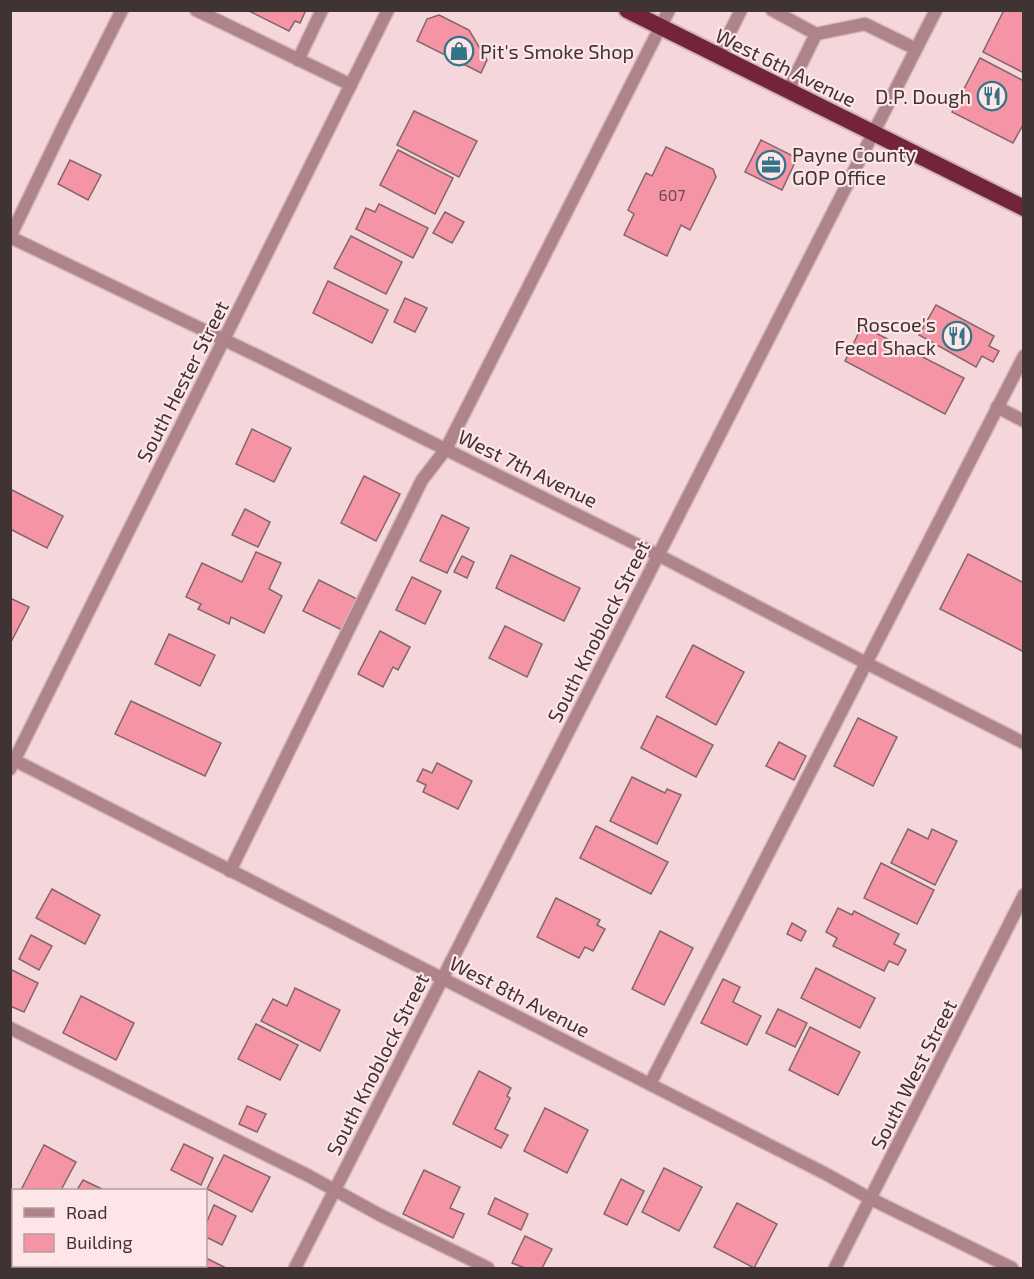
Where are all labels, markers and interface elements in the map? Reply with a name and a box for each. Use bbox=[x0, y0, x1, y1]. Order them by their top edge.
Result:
street label: West 6th Avenue bbox=[712, 23, 860, 111]
shop icon: Pit's Smoke Shop bbox=[443, 35, 475, 67]
place label: Pit's Smoke Shop bbox=[480, 39, 634, 63]
restaurant icon: D.P. Dough bbox=[976, 80, 1008, 112]
place label: D.P. Dough bbox=[875, 84, 971, 108]
place label: Payne County GOP Office bbox=[792, 142, 916, 189]
office icon: Payne County GOP Office bbox=[755, 149, 787, 181]
house number: 607 bbox=[659, 185, 686, 204]
street label: South Hester Street bbox=[131, 296, 233, 466]
place label: Roscoe's Feed Shack bbox=[834, 312, 936, 359]
restaurant icon: Roscoe's Feed Shack bbox=[941, 320, 973, 352]
street label: West 7th Avenue bbox=[454, 424, 602, 512]
street label: South Knoblock Street bbox=[542, 536, 654, 726]
street label: West 8th Avenue bbox=[446, 950, 594, 1042]
street label: South Knoblock Street bbox=[321, 969, 433, 1159]
street label: South West Street bbox=[865, 995, 961, 1153]
legend bbox=[12, 1189, 207, 1267]
text: Road bbox=[66, 1201, 107, 1223]
text: Building bbox=[66, 1231, 133, 1253]

